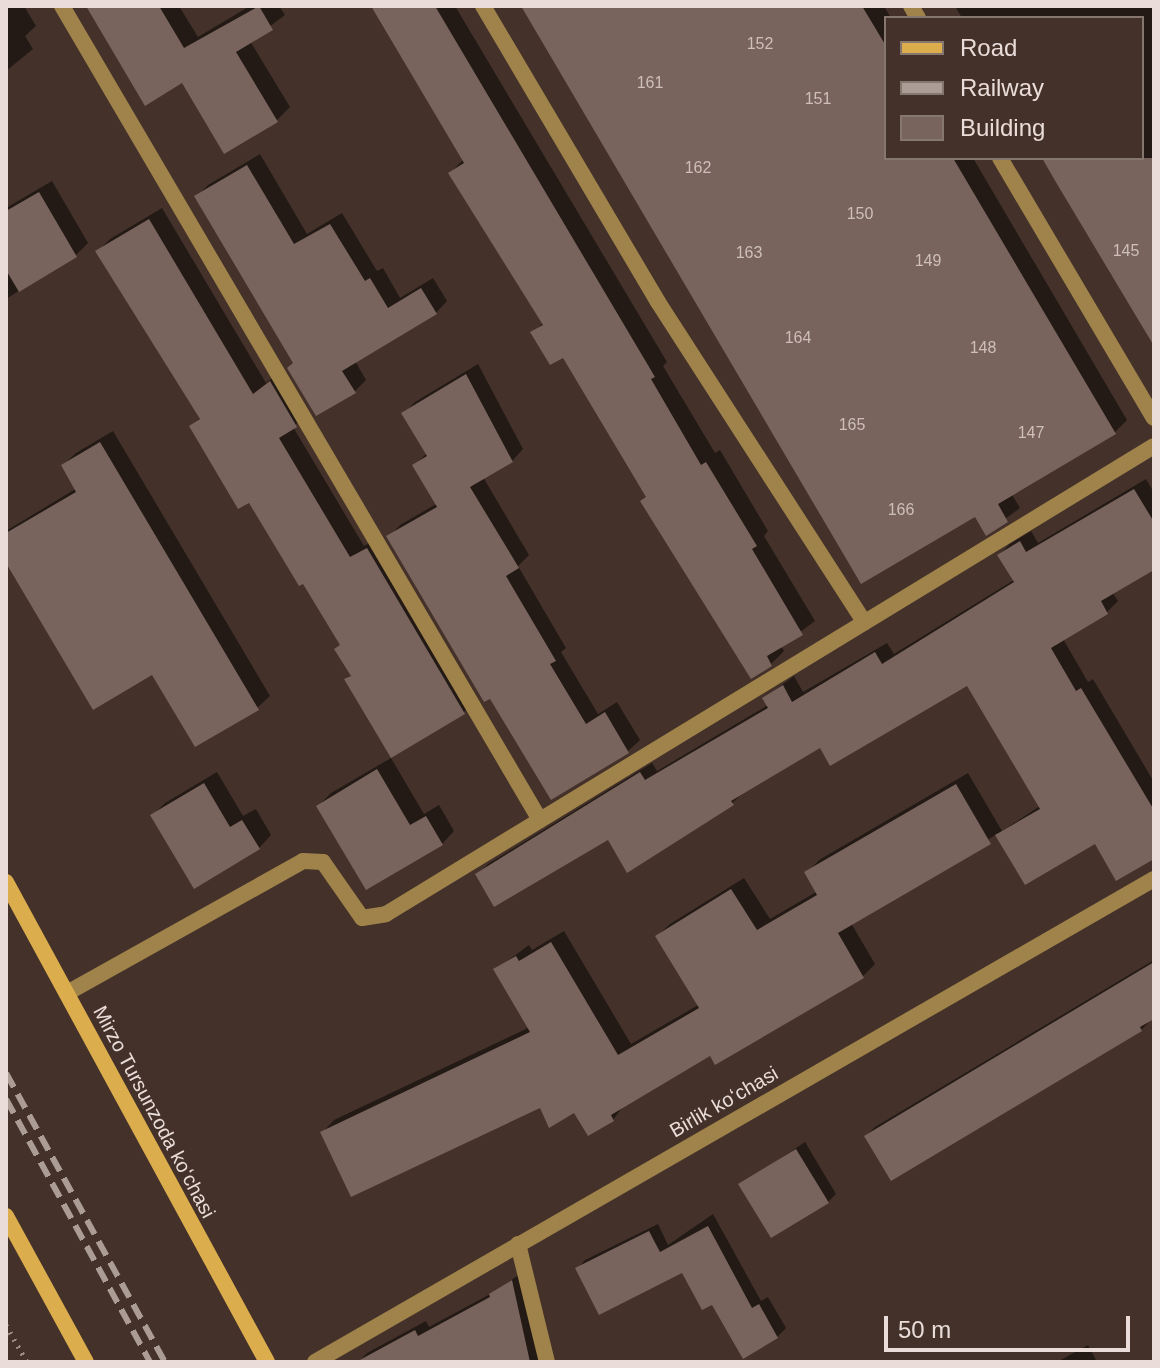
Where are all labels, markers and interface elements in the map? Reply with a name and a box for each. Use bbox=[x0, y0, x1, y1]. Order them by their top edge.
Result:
legend bbox=[884, 16, 1144, 160]
house number: 152 bbox=[747, 34, 773, 54]
text: Road bbox=[960, 34, 1017, 61]
house number: 161 bbox=[637, 73, 663, 93]
text: Railway bbox=[960, 74, 1044, 101]
house number: 151 bbox=[805, 89, 831, 109]
text: Building bbox=[960, 114, 1045, 141]
house number: 162 bbox=[685, 158, 711, 178]
house number: 150 bbox=[847, 204, 873, 224]
house number: 145 bbox=[1113, 241, 1139, 261]
house number: 163 bbox=[736, 243, 762, 263]
house number: 149 bbox=[915, 251, 941, 271]
house number: 164 bbox=[785, 328, 811, 348]
house number: 148 bbox=[970, 338, 996, 358]
house number: 165 bbox=[839, 415, 865, 435]
house number: 147 bbox=[1018, 423, 1044, 443]
house number: 166 bbox=[888, 500, 914, 520]
street label: Mirzo Tursunzoda koʻchasi bbox=[88, 1002, 220, 1222]
street label: Birlik koʻchasi bbox=[666, 1061, 782, 1143]
scale bar bbox=[888, 1300, 1134, 1350]
text: 50 m bbox=[898, 1316, 951, 1343]

